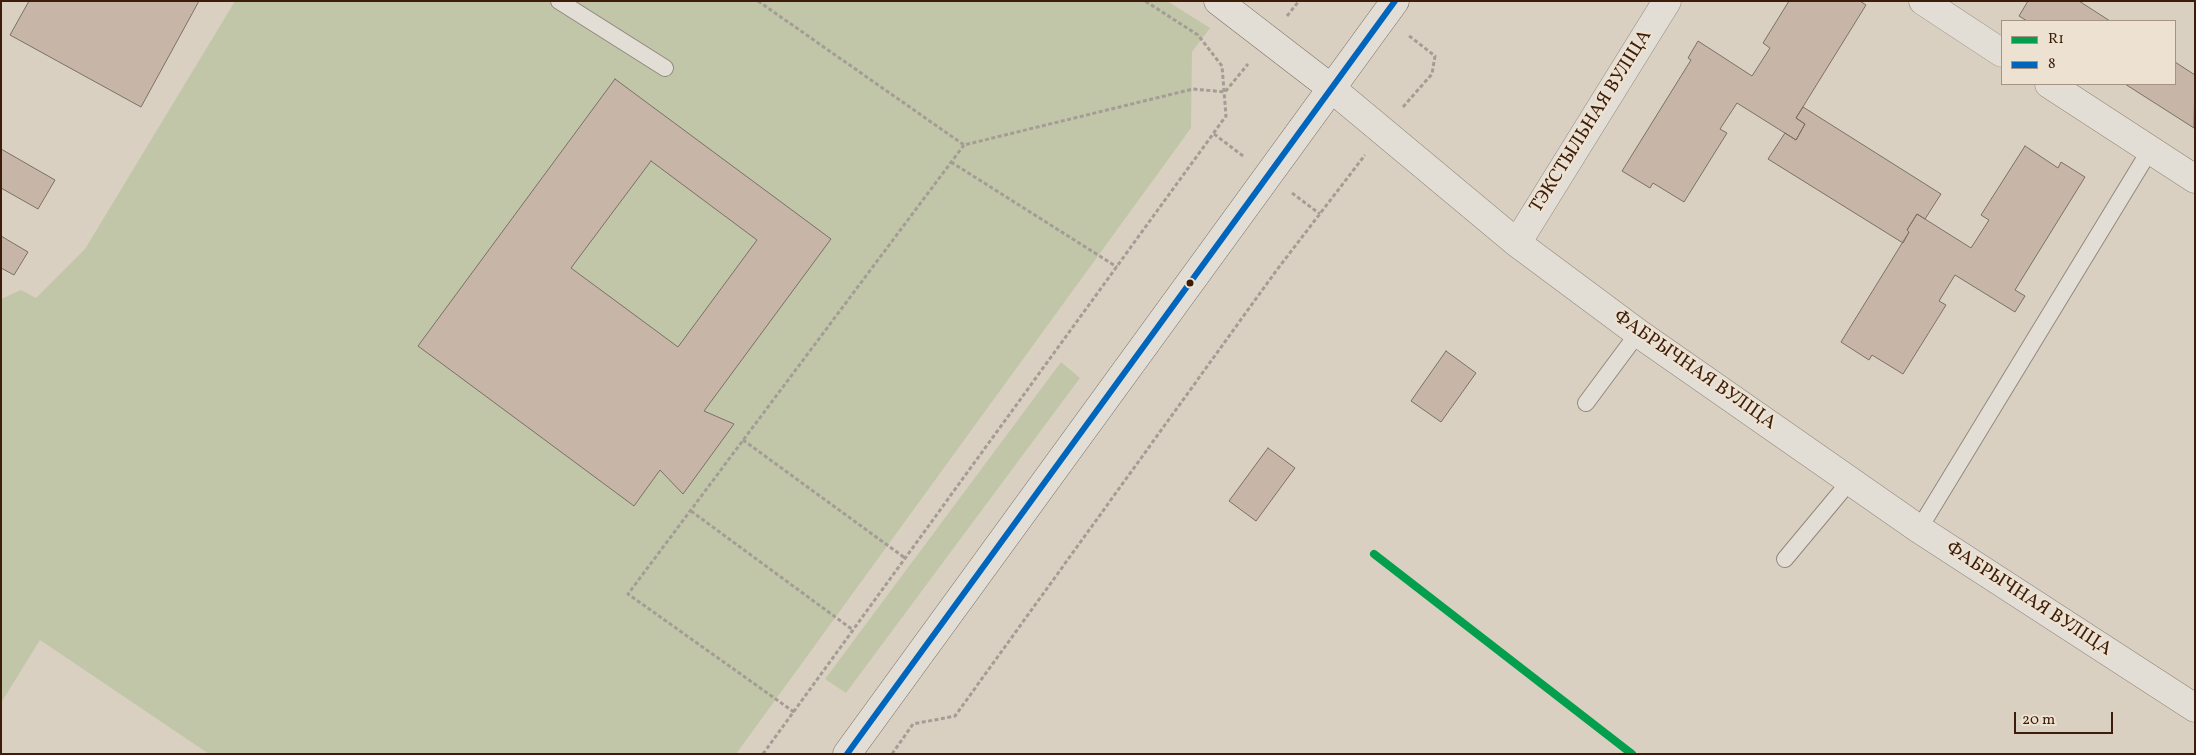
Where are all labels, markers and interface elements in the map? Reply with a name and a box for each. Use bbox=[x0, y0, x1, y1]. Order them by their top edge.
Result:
legend bbox=[2001, 20, 2176, 85]
street label: ТЭКСТЫЛЬНАЯ ВУЛІЦА bbox=[1526, 26, 1658, 218]
text: R1 bbox=[2048, 29, 2064, 50]
text: 8 bbox=[2048, 54, 2056, 75]
unlabelled marker bbox=[1185, 278, 1195, 288]
street label: ФАБРЫЧНАЯ ВУЛІЦА bbox=[1608, 306, 1780, 436]
street label: ФАБРЫЧНАЯ ВУЛІЦА bbox=[1941, 538, 2115, 662]
scale bar bbox=[2016, 702, 2115, 734]
text: 20 m bbox=[2022, 710, 2055, 731]

